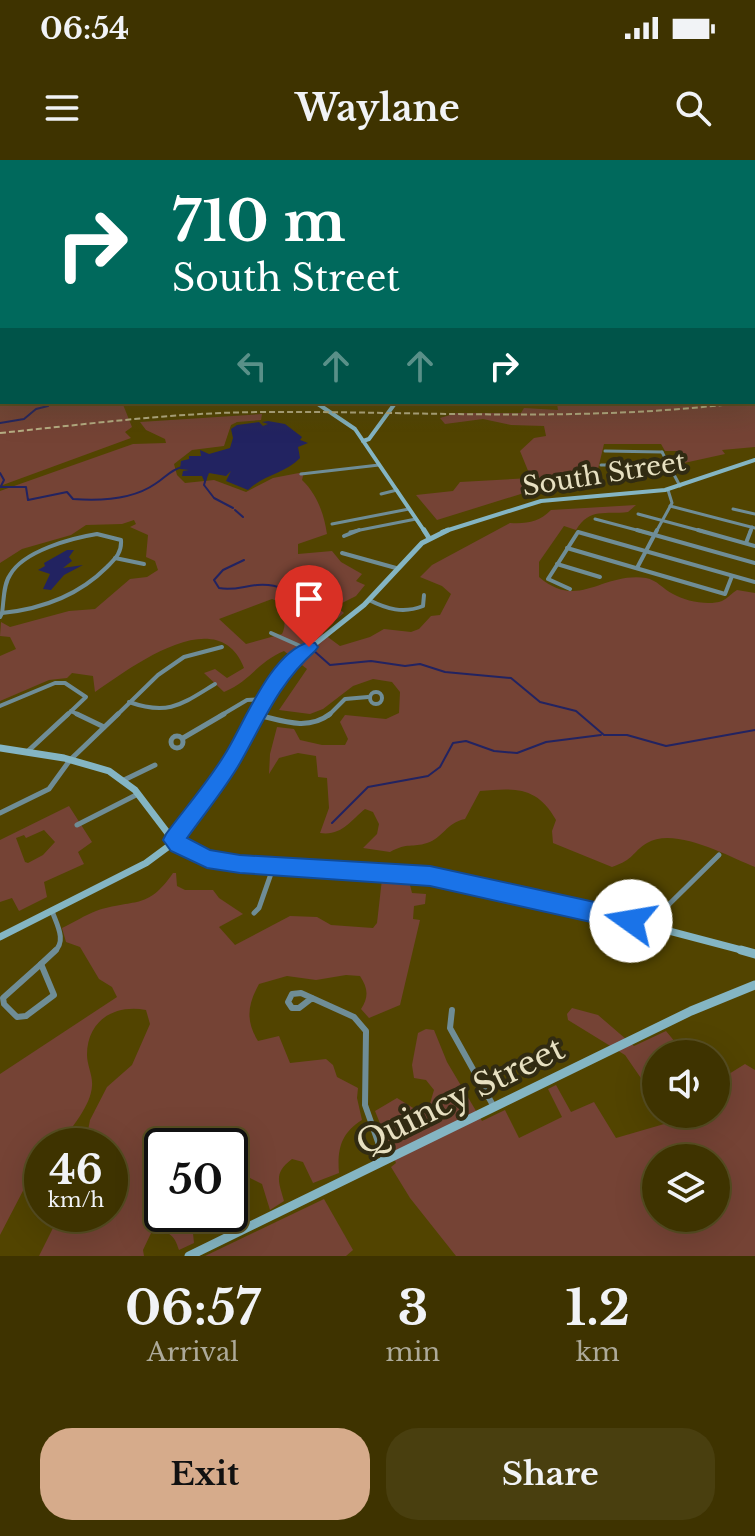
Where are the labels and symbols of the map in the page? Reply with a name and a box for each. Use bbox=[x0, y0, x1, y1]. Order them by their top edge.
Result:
street label: South Street bbox=[520, 445, 688, 503]
pin bbox=[275, 565, 343, 647]
position arrow bbox=[589, 879, 673, 963]
street label: Quincy Street bbox=[349, 1028, 571, 1164]
speed limit sign: 50 bbox=[144, 1128, 248, 1232]

